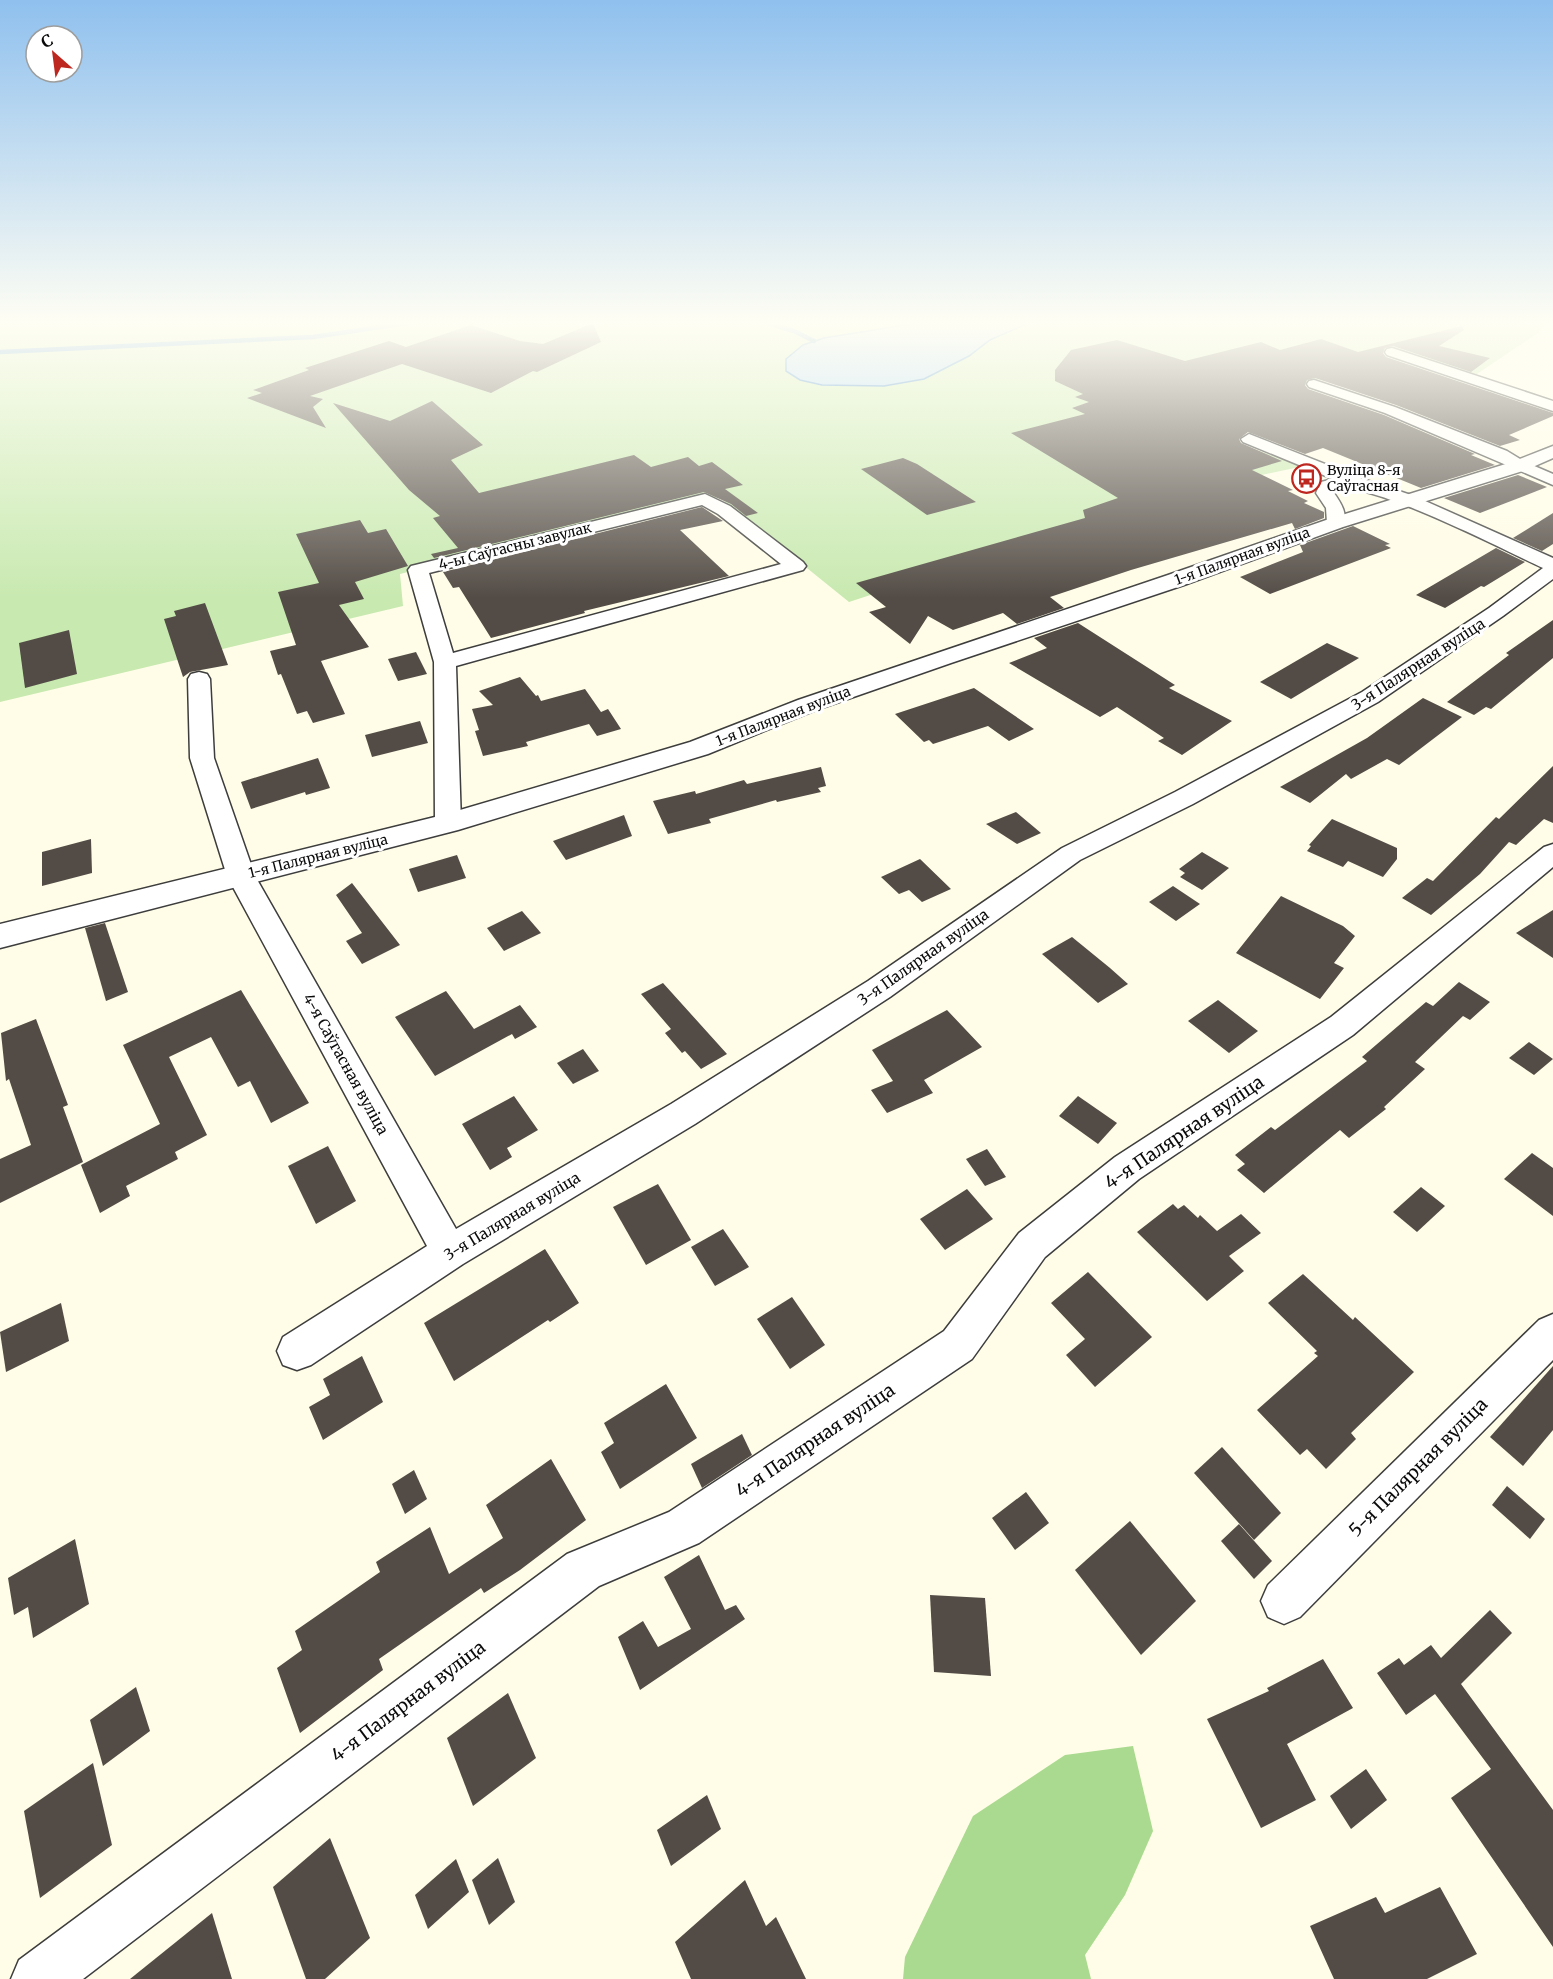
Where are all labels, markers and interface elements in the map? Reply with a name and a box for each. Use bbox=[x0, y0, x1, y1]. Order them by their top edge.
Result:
north arrow bbox=[24, 24, 84, 84]
text: С bbox=[38, 29, 56, 52]
place label: Вуліца 8-я Саўгасная bbox=[1327, 461, 1401, 495]
bus stop icon: Вуліца 8-я Саўгасная bbox=[1290, 462, 1322, 494]
street label: 4-ы Саўгасны завулак bbox=[437, 518, 593, 574]
street label: 1-я Палярная вуліца bbox=[1172, 523, 1313, 589]
street label: 3-я Палярная вуліца bbox=[1348, 614, 1488, 714]
street label: 1-я Палярная вуліца bbox=[713, 682, 853, 750]
street label: 1-я Палярная вуліца bbox=[247, 830, 390, 882]
street label: 3-я Палярная вуліца bbox=[854, 905, 992, 1009]
street label: 4-я Саўгасная вуліца bbox=[299, 990, 393, 1138]
street label: 4-я Палярная вуліца bbox=[1100, 1070, 1268, 1194]
street label: 3-я Палярная вуліца bbox=[440, 1168, 584, 1264]
street label: 4-я Палярная вуліца bbox=[731, 1378, 899, 1502]
street label: 5-я Палярная вуліца bbox=[1344, 1393, 1492, 1541]
street label: 4-я Палярная вуліца bbox=[326, 1635, 490, 1767]

